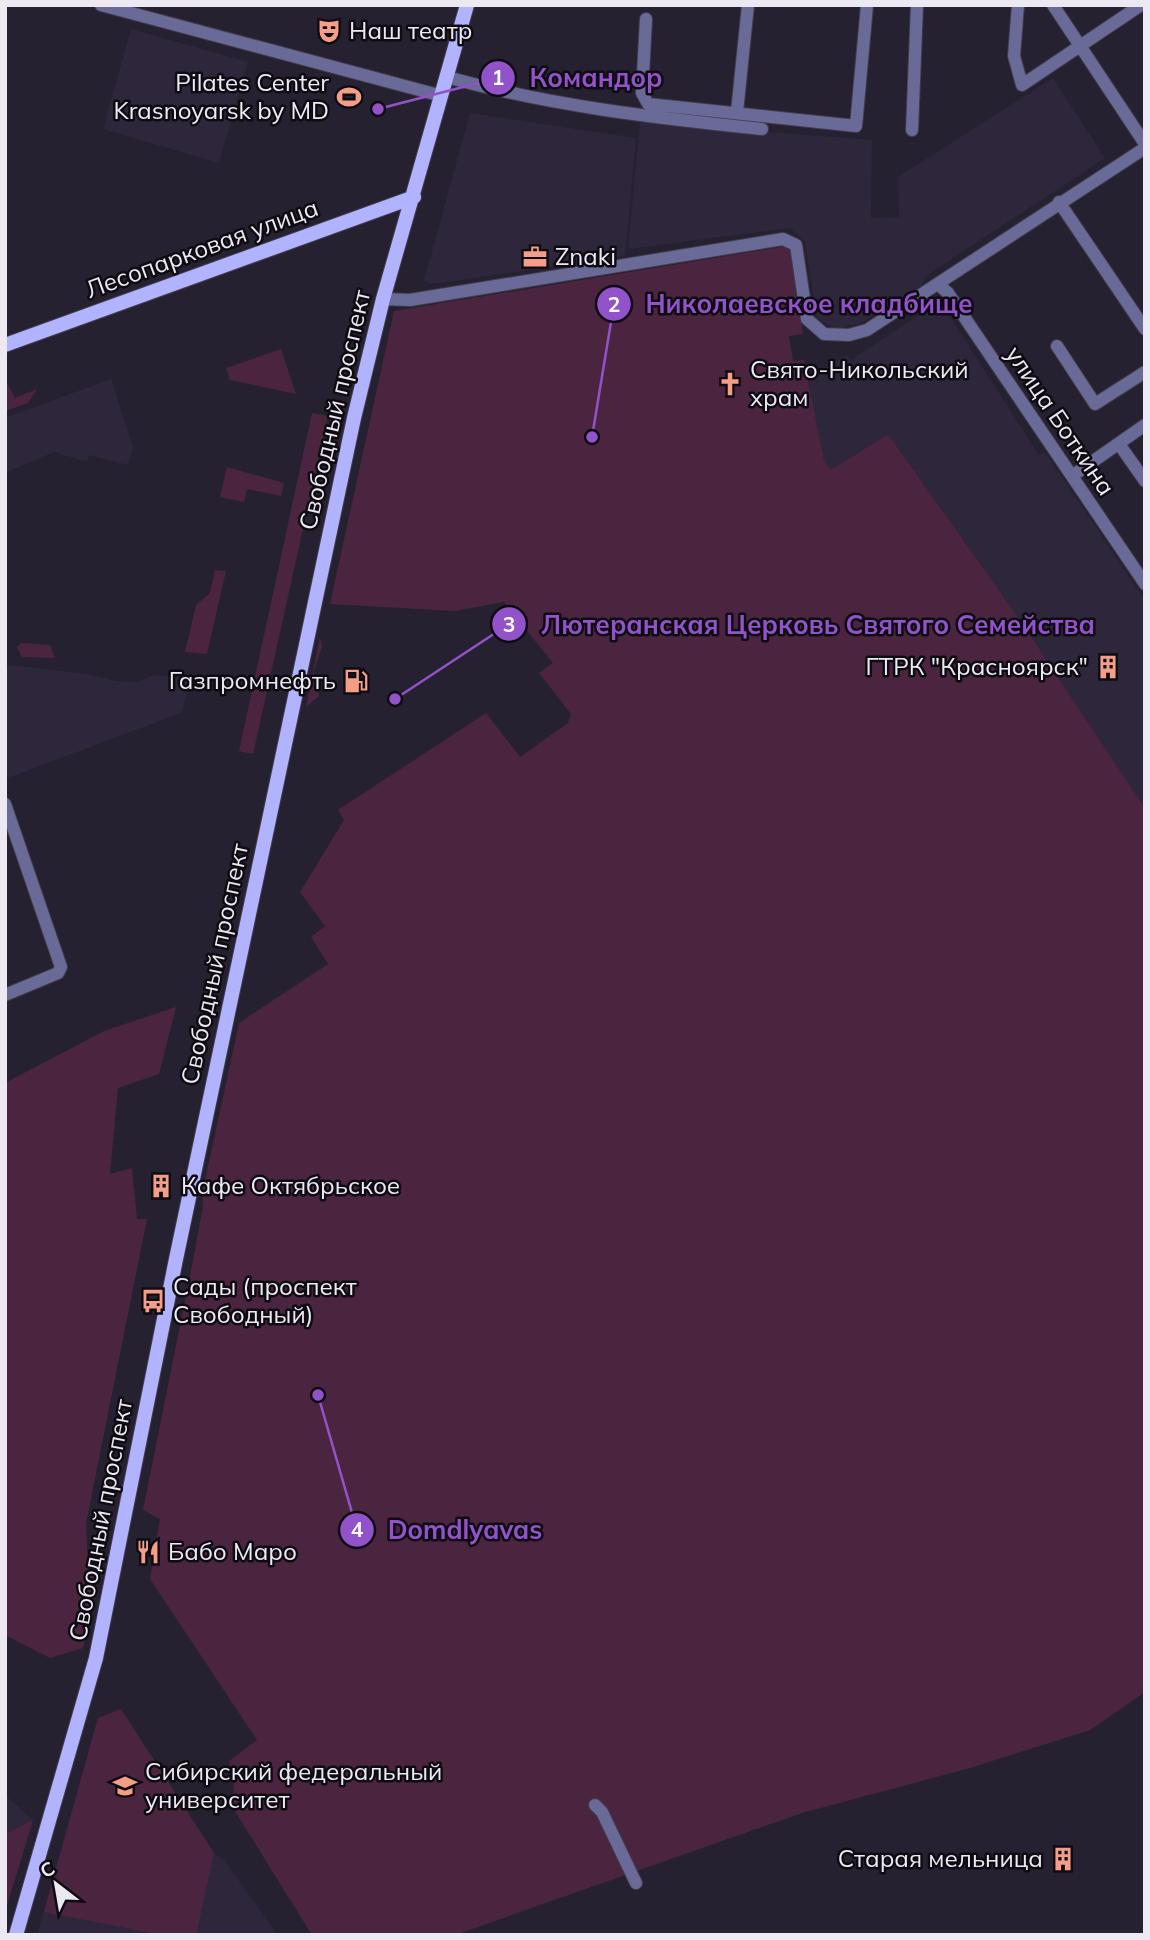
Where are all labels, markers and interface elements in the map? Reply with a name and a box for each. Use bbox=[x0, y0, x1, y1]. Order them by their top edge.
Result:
place label: Наш театр bbox=[349, 15, 472, 45]
theatre icon: Наш театр bbox=[315, 17, 343, 45]
callout: Командор bbox=[481, 54, 676, 101]
text: Командор bbox=[530, 61, 662, 94]
text: 1 bbox=[492, 64, 504, 90]
place label: Pilates Center Krasnoyarsk by MD bbox=[114, 67, 329, 125]
sports icon: Pilates Center Krasnoyarsk by MD bbox=[335, 83, 363, 111]
street label: Лесопарковая улица bbox=[81, 192, 322, 304]
place label: Znaki bbox=[555, 241, 616, 271]
office icon: Znaki bbox=[521, 243, 549, 271]
callout: Николаевское кладбище bbox=[596, 281, 986, 328]
street label: Свободный проспект bbox=[292, 287, 376, 533]
text: Николаевское кладбище bbox=[645, 287, 973, 320]
text: 2 bbox=[608, 291, 620, 317]
street label: улица Боткина bbox=[1000, 340, 1122, 501]
place label: Свято-Никольский храм bbox=[750, 354, 969, 412]
church icon: Свято-Никольский храм bbox=[716, 370, 744, 398]
callout: Лютеранская Церковь Святого Семейства bbox=[492, 601, 1108, 648]
text: Лютеранская Церковь Святого Семейства bbox=[541, 608, 1095, 641]
text: 3 bbox=[503, 611, 515, 637]
place label: ГТРК "Красноярск" bbox=[865, 651, 1088, 681]
building icon: ГТРК "Красноярск" bbox=[1094, 653, 1122, 681]
place label: Газпромнефть bbox=[169, 665, 336, 695]
fuel station icon: Газпромнефть bbox=[342, 667, 370, 695]
street label: Свободный проспект bbox=[174, 841, 254, 1087]
place label: Кафе Октябрьское bbox=[181, 1170, 400, 1200]
building icon: Кафе Октябрьское bbox=[147, 1172, 175, 1200]
place label: Сады (проспект Свободный) bbox=[173, 1271, 357, 1329]
bus stop icon: Сады (проспект Свободный) bbox=[139, 1287, 167, 1315]
street label: Свободный проспект bbox=[62, 1396, 138, 1643]
callout: Domdlyavas bbox=[339, 1506, 557, 1553]
text: Domdlyavas bbox=[388, 1513, 542, 1546]
text: 4 bbox=[351, 1516, 364, 1542]
place label: Бабо Маро bbox=[168, 1536, 297, 1566]
restaurant icon: Бабо Маро bbox=[134, 1538, 162, 1566]
place label: Сибирский федеральный университет bbox=[145, 1756, 442, 1814]
school or university icon: Сибирский федеральный университет bbox=[111, 1772, 139, 1800]
place label: Старая мельница bbox=[838, 1843, 1043, 1873]
building icon: Старая мельница bbox=[1049, 1845, 1077, 1873]
north arrow bbox=[21, 1849, 91, 1919]
text: С bbox=[35, 1856, 59, 1883]

